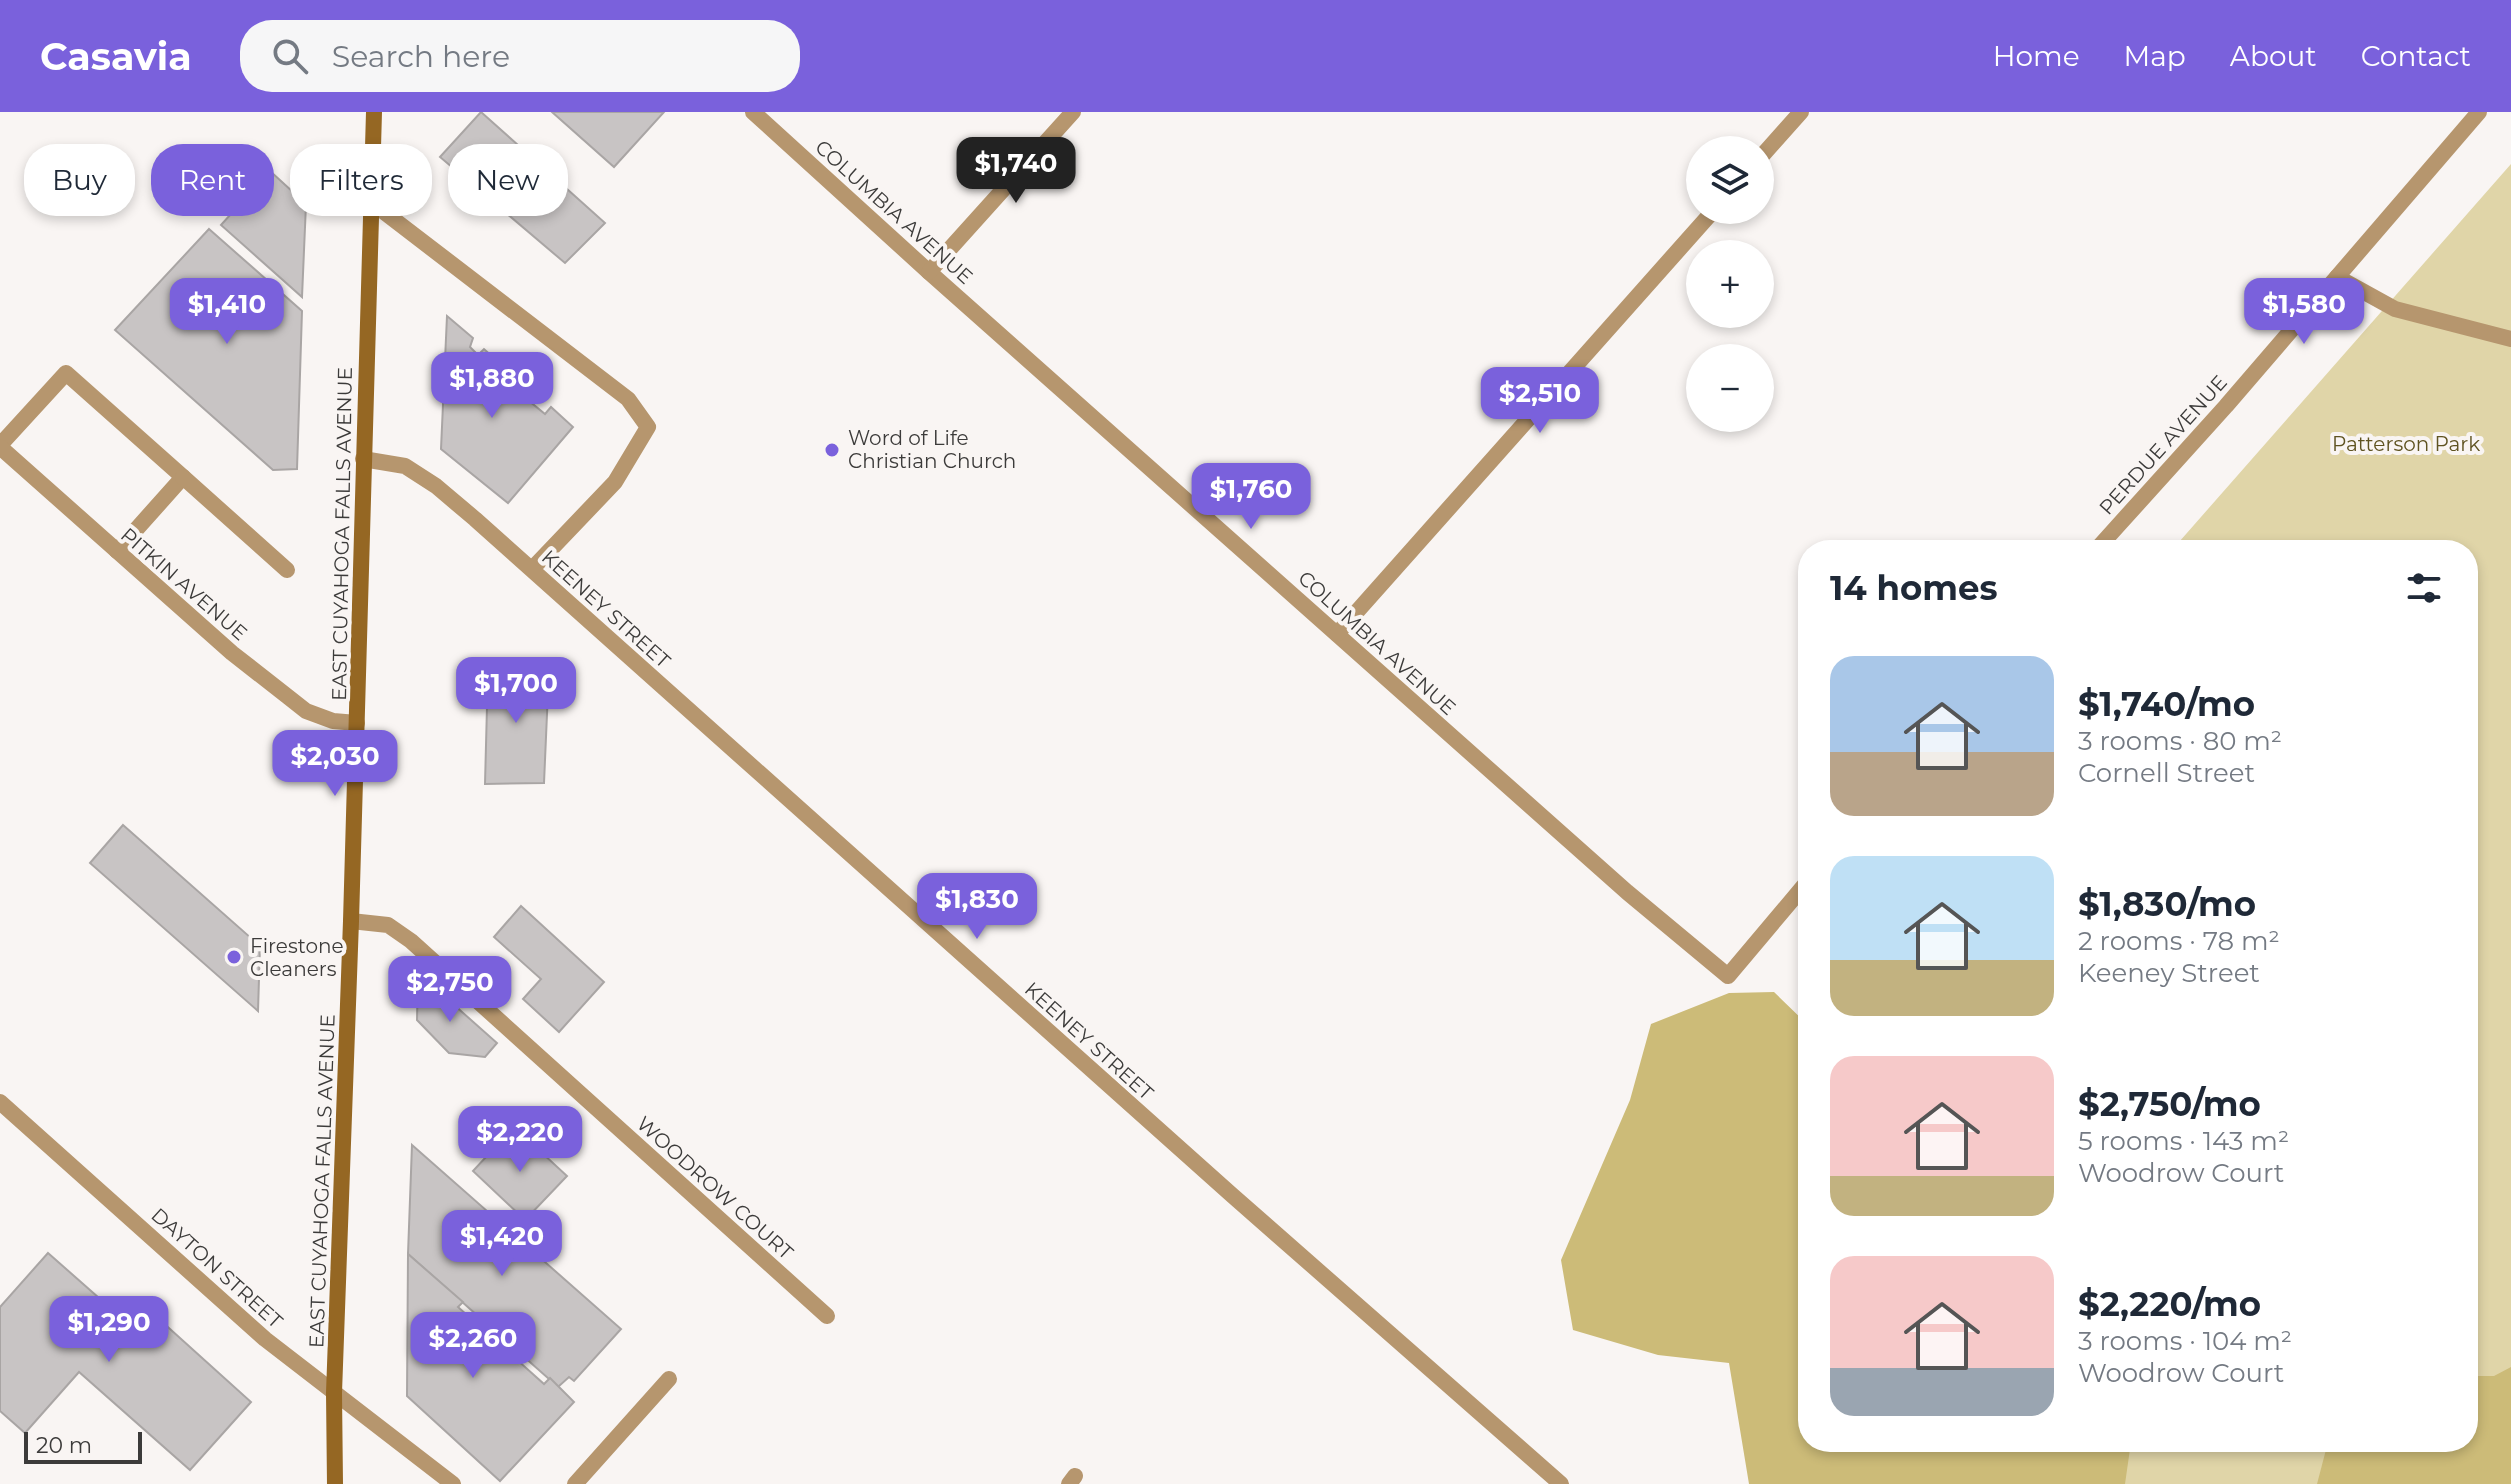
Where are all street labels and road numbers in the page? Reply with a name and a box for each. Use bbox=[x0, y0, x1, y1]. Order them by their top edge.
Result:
street label: COLUMBIA AVENUE bbox=[810, 135, 978, 289]
street label: EAST CUYAHOGA FALLS AVENUE bbox=[327, 367, 357, 701]
street label: PERDUE AVENUE bbox=[2094, 370, 2232, 520]
street label: PITKIN AVENUE bbox=[116, 523, 252, 645]
street label: KEENEY STREET bbox=[537, 545, 676, 673]
street label: COLUMBIA AVENUE bbox=[1293, 566, 1461, 720]
street label: KEENEY STREET bbox=[1020, 977, 1159, 1105]
street label: EAST CUYAHOGA FALLS AVENUE bbox=[304, 1014, 340, 1348]
street label: WOODROW COURT bbox=[632, 1112, 798, 1265]
street label: DAYTON STREET bbox=[146, 1203, 288, 1334]

